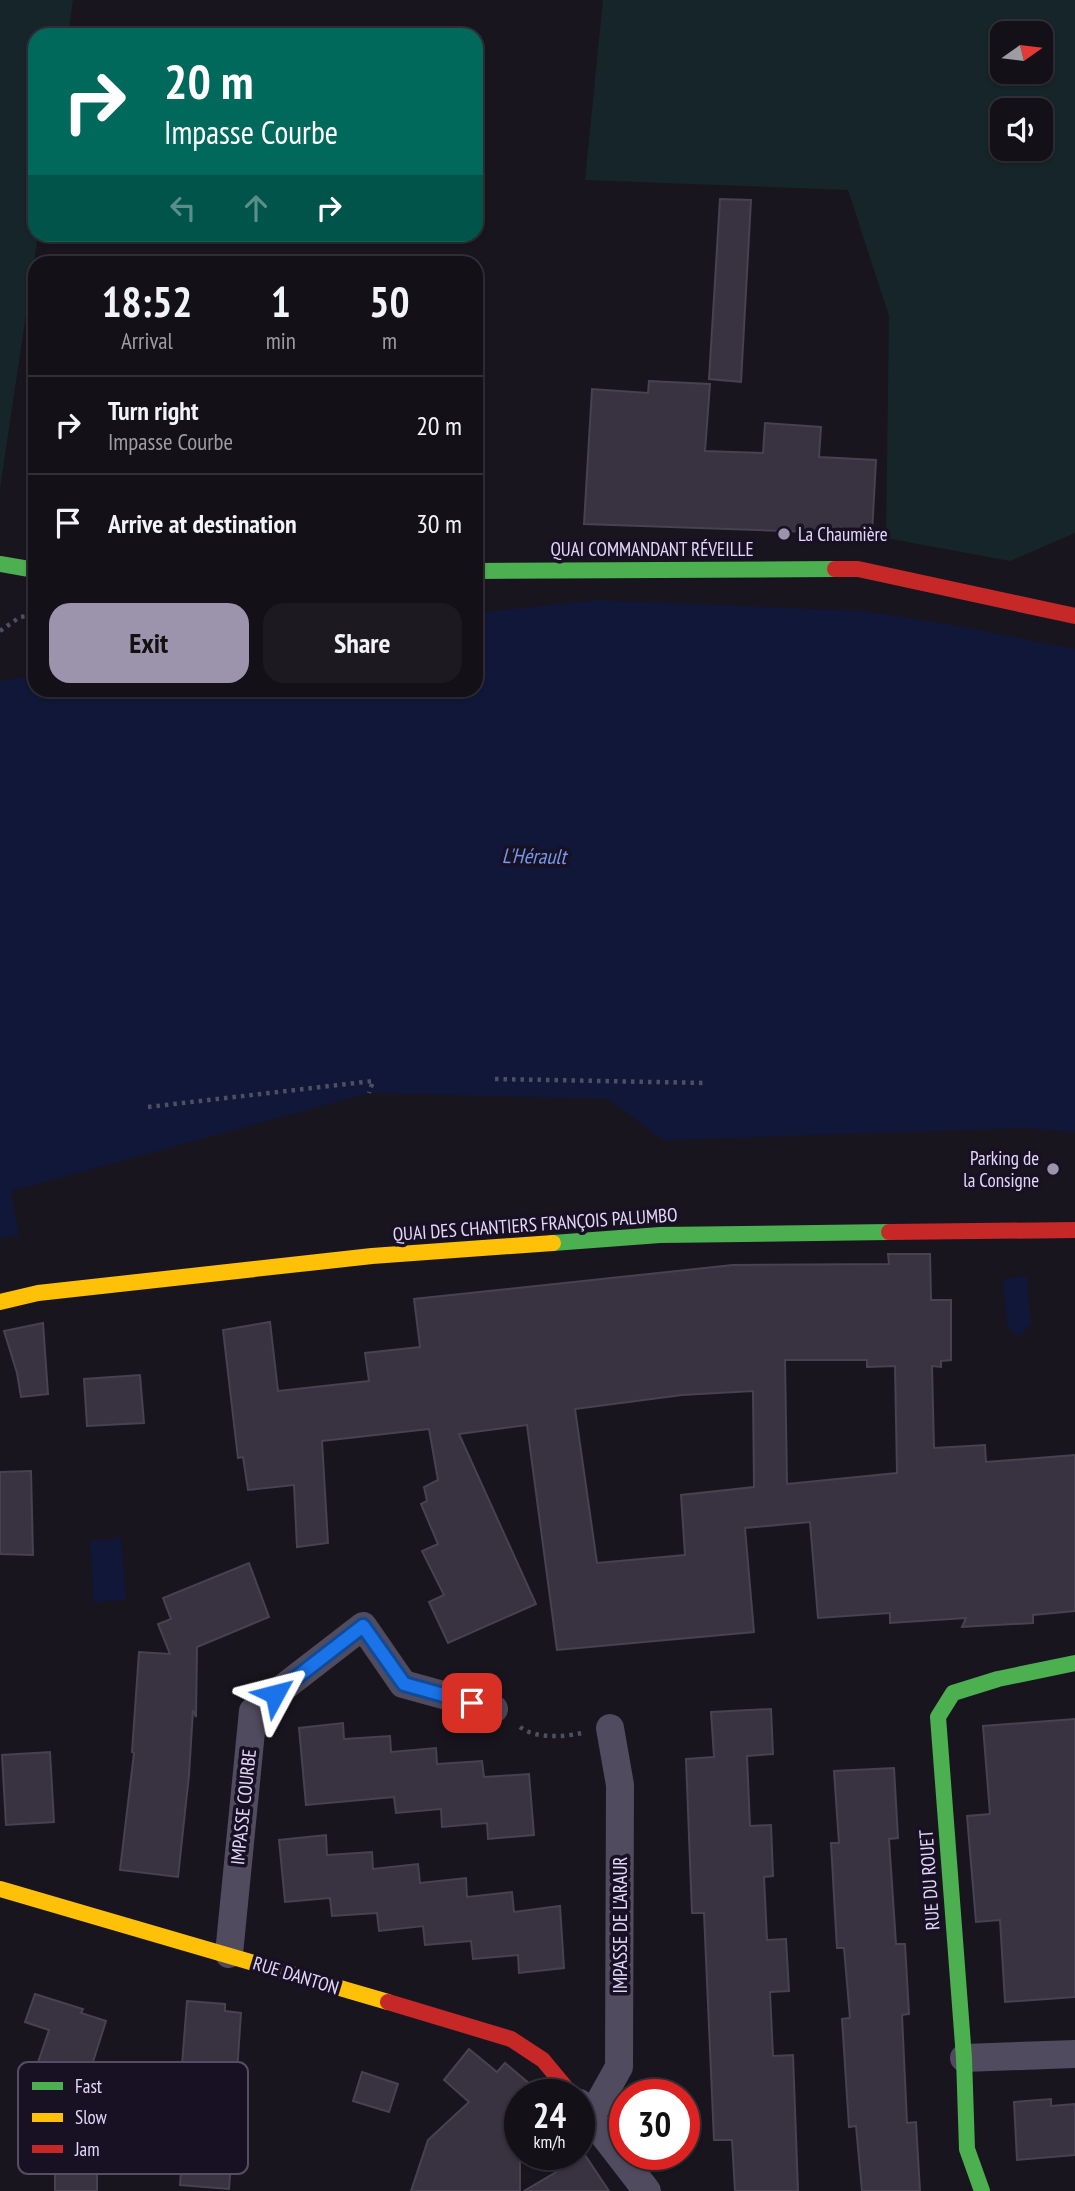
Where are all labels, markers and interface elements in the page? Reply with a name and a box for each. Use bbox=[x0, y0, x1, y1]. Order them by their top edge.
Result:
north arrow bbox=[990, 21, 1054, 84]
map controls bbox=[990, 21, 1053, 161]
text: 20 m bbox=[164, 49, 253, 113]
icon: right bbox=[49, 56, 140, 147]
button: sound bbox=[990, 98, 1053, 161]
text: Impasse Courbe bbox=[164, 111, 338, 153]
icon: left bbox=[164, 189, 202, 227]
icon: ahead bbox=[237, 189, 275, 227]
icon: right bbox=[310, 189, 348, 227]
text: 18:52 bbox=[101, 274, 192, 329]
text: 1 bbox=[271, 274, 291, 329]
text: 50 bbox=[369, 274, 409, 329]
text: Arrival bbox=[121, 326, 173, 355]
text: min bbox=[266, 326, 296, 355]
text: m bbox=[382, 326, 397, 355]
text: Turn right bbox=[108, 394, 199, 427]
icon: right bbox=[49, 406, 87, 444]
text: 20 m bbox=[416, 409, 462, 442]
text: Impasse Courbe bbox=[108, 427, 233, 456]
icon: arrive bbox=[49, 504, 87, 542]
text: Arrive at destination bbox=[108, 507, 297, 540]
text: 30 m bbox=[416, 507, 462, 540]
place label: La Chaumière bbox=[798, 522, 888, 546]
marker: La Chaumière bbox=[776, 526, 792, 542]
street label: QUAI COMMANDANT RÉVEILLE bbox=[550, 537, 754, 561]
button: Exit bbox=[49, 603, 249, 683]
button: Share bbox=[263, 603, 462, 683]
water label: L'Hérault bbox=[502, 842, 569, 870]
place label: Parking de la Consigne bbox=[963, 1146, 1039, 1192]
marker: Parking de la Consigne bbox=[1045, 1161, 1061, 1177]
street label: QUAI DES CHANTIERS FRANÇOIS PALUMBO bbox=[392, 1202, 678, 1246]
position arrow bbox=[238, 1657, 312, 1731]
pin bbox=[442, 1673, 502, 1733]
icon: arrive bbox=[453, 1684, 491, 1722]
street label: IMPASSE COURBE bbox=[225, 1748, 261, 1866]
street label: RUE DU ROUET bbox=[913, 1828, 944, 1931]
street label: IMPASSE DE L'ARAUR bbox=[608, 1857, 632, 1993]
street label: RUE DANTON bbox=[250, 1951, 342, 1999]
legend bbox=[18, 2062, 248, 2174]
text: Fast bbox=[75, 2074, 103, 2098]
speed limit sign: 30 bbox=[609, 2079, 700, 2170]
text: 24 bbox=[533, 2092, 566, 2138]
text: Slow bbox=[75, 2105, 108, 2129]
text: km/h bbox=[534, 2130, 565, 2153]
text: Jam bbox=[74, 2137, 100, 2161]

